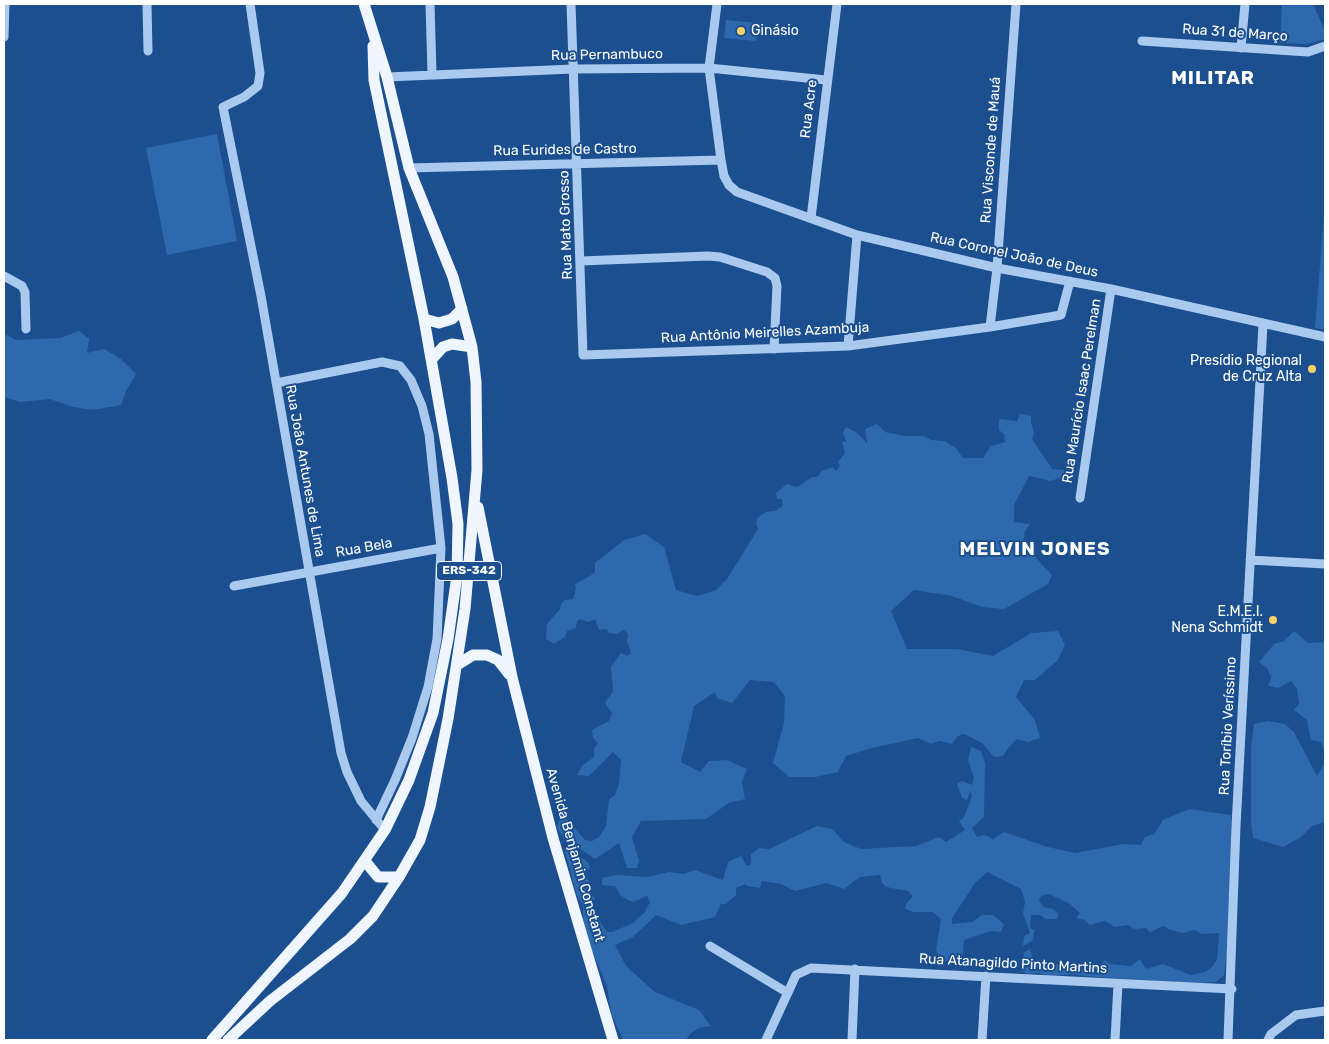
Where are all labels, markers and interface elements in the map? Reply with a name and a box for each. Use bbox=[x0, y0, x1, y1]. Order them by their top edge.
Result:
street label: Rua 31 de Março bbox=[1182, 21, 1288, 45]
place label: Ginásio bbox=[751, 23, 799, 39]
marker: Ginásio bbox=[735, 25, 747, 37]
street label: Rua Pernambuco bbox=[551, 46, 663, 64]
district label: MILITAR bbox=[1170, 68, 1256, 90]
street label: Rua Visconde de Mauá bbox=[977, 76, 1005, 224]
street label: Rua Acre bbox=[797, 79, 821, 139]
street label: Rua Eurides de Castro bbox=[493, 140, 637, 160]
street label: Rua Mato Grosso bbox=[556, 170, 576, 280]
street label: Rua Coronel João de Deus bbox=[928, 229, 1100, 281]
street label: Rua Maurício Isaac Perelman bbox=[1059, 297, 1105, 485]
street label: Rua Antônio Meirelles Azambuja bbox=[660, 319, 870, 347]
place label: Presídio Regional de Cruz Alta bbox=[1190, 353, 1302, 386]
marker: Presídio Regional de Cruz Alta bbox=[1306, 363, 1318, 375]
street label: Rua João Antunes de Lima bbox=[282, 384, 328, 558]
street label: Rua Bela bbox=[334, 535, 394, 561]
district label: MELVIN JONES bbox=[958, 539, 1112, 561]
road number: ERS-342 bbox=[436, 562, 502, 580]
place label: E.M.E.I. Nena Schmidt bbox=[1171, 604, 1263, 636]
marker: E.M.E.I. Nena Schmidt bbox=[1267, 614, 1279, 626]
street label: Rua Toríbio Veríssimo bbox=[1216, 656, 1240, 796]
street label: Avenida Benjamin Constant bbox=[542, 766, 608, 944]
street label: Rua Atanagildo Pinto Martins bbox=[918, 951, 1108, 977]

